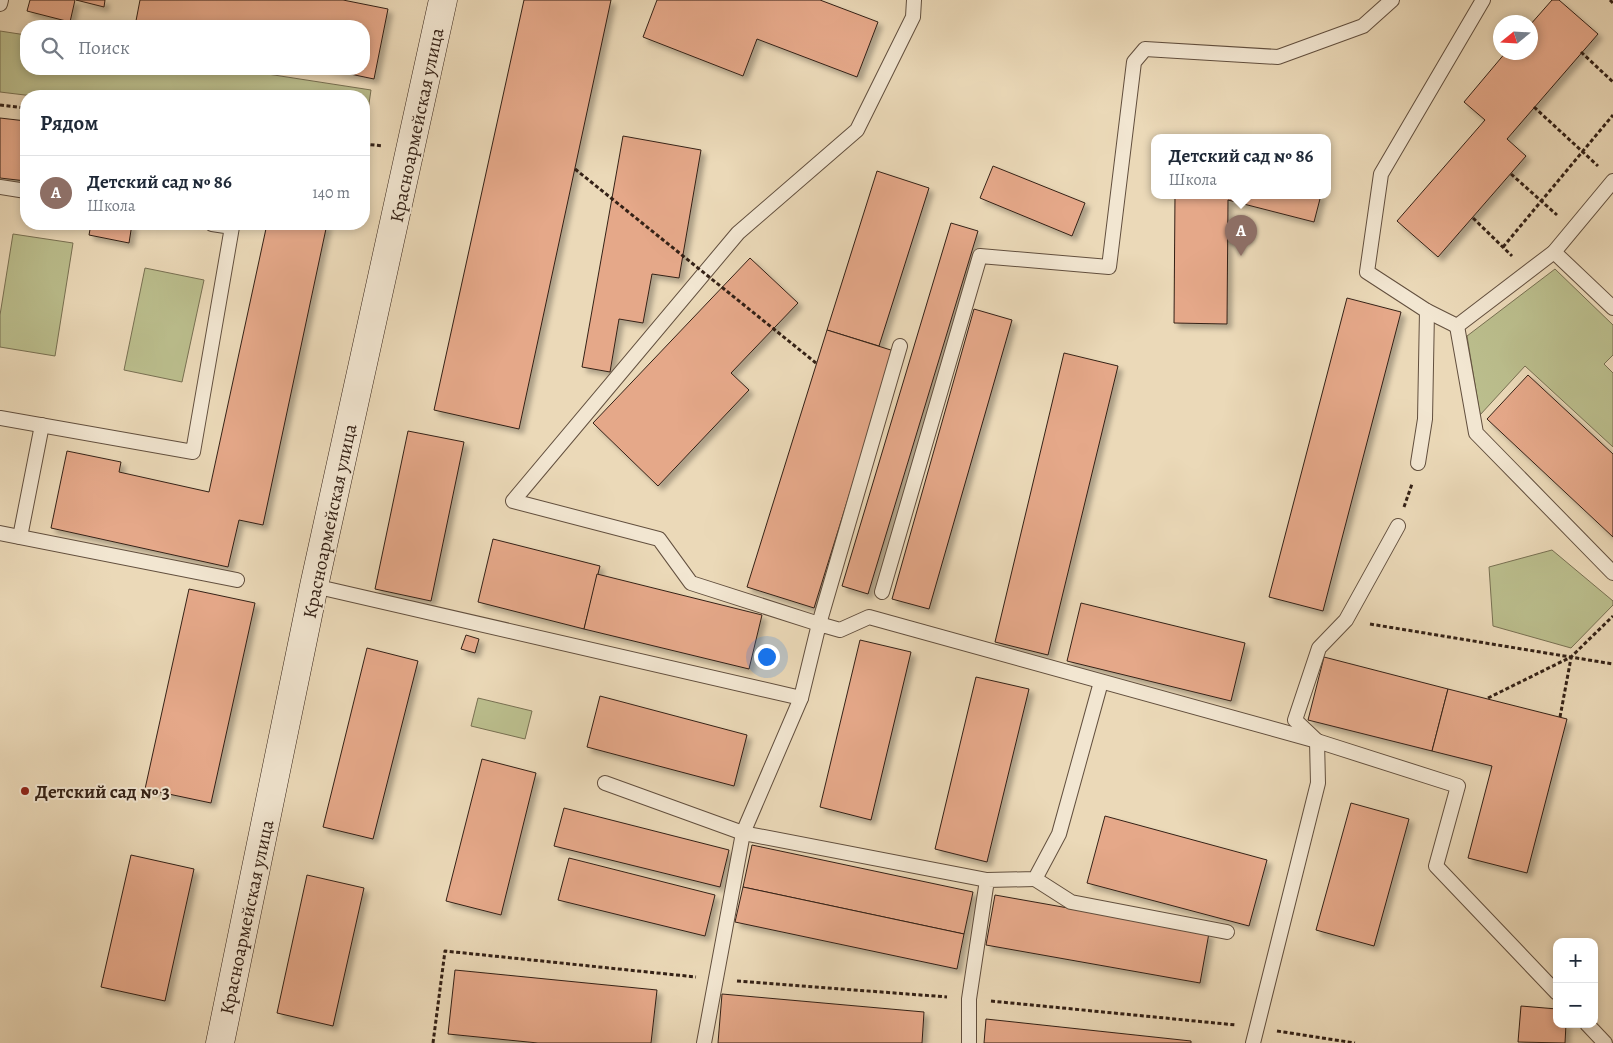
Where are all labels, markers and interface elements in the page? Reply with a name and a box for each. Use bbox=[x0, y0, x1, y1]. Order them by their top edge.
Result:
north arrow bbox=[1493, 15, 1538, 60]
search box bbox=[20, 20, 370, 75]
street label: Красноармейская улица bbox=[384, 25, 450, 225]
icon: search bbox=[38, 34, 66, 62]
text: Поиск bbox=[78, 35, 130, 61]
text: Рядом bbox=[40, 109, 98, 137]
popup bbox=[1151, 134, 1331, 199]
text: Детский сад № 86 bbox=[1169, 143, 1313, 169]
text: Детский сад № 86 bbox=[87, 169, 232, 195]
text: Школа bbox=[1169, 169, 1217, 191]
text: A bbox=[51, 182, 61, 204]
text: 140 m bbox=[312, 182, 350, 204]
text: Школа bbox=[87, 195, 135, 217]
pin: A bbox=[1225, 215, 1257, 256]
street label: Красноармейская улица bbox=[297, 421, 363, 621]
your location bbox=[754, 644, 780, 670]
place label: Детский сад № 3 bbox=[35, 779, 170, 805]
marker: Детский сад № 3 bbox=[19, 785, 31, 797]
street label: Красноармейская улица bbox=[214, 817, 280, 1017]
map controls bbox=[1553, 938, 1598, 1028]
button: + bbox=[1553, 938, 1598, 983]
button: − bbox=[1553, 983, 1598, 1028]

